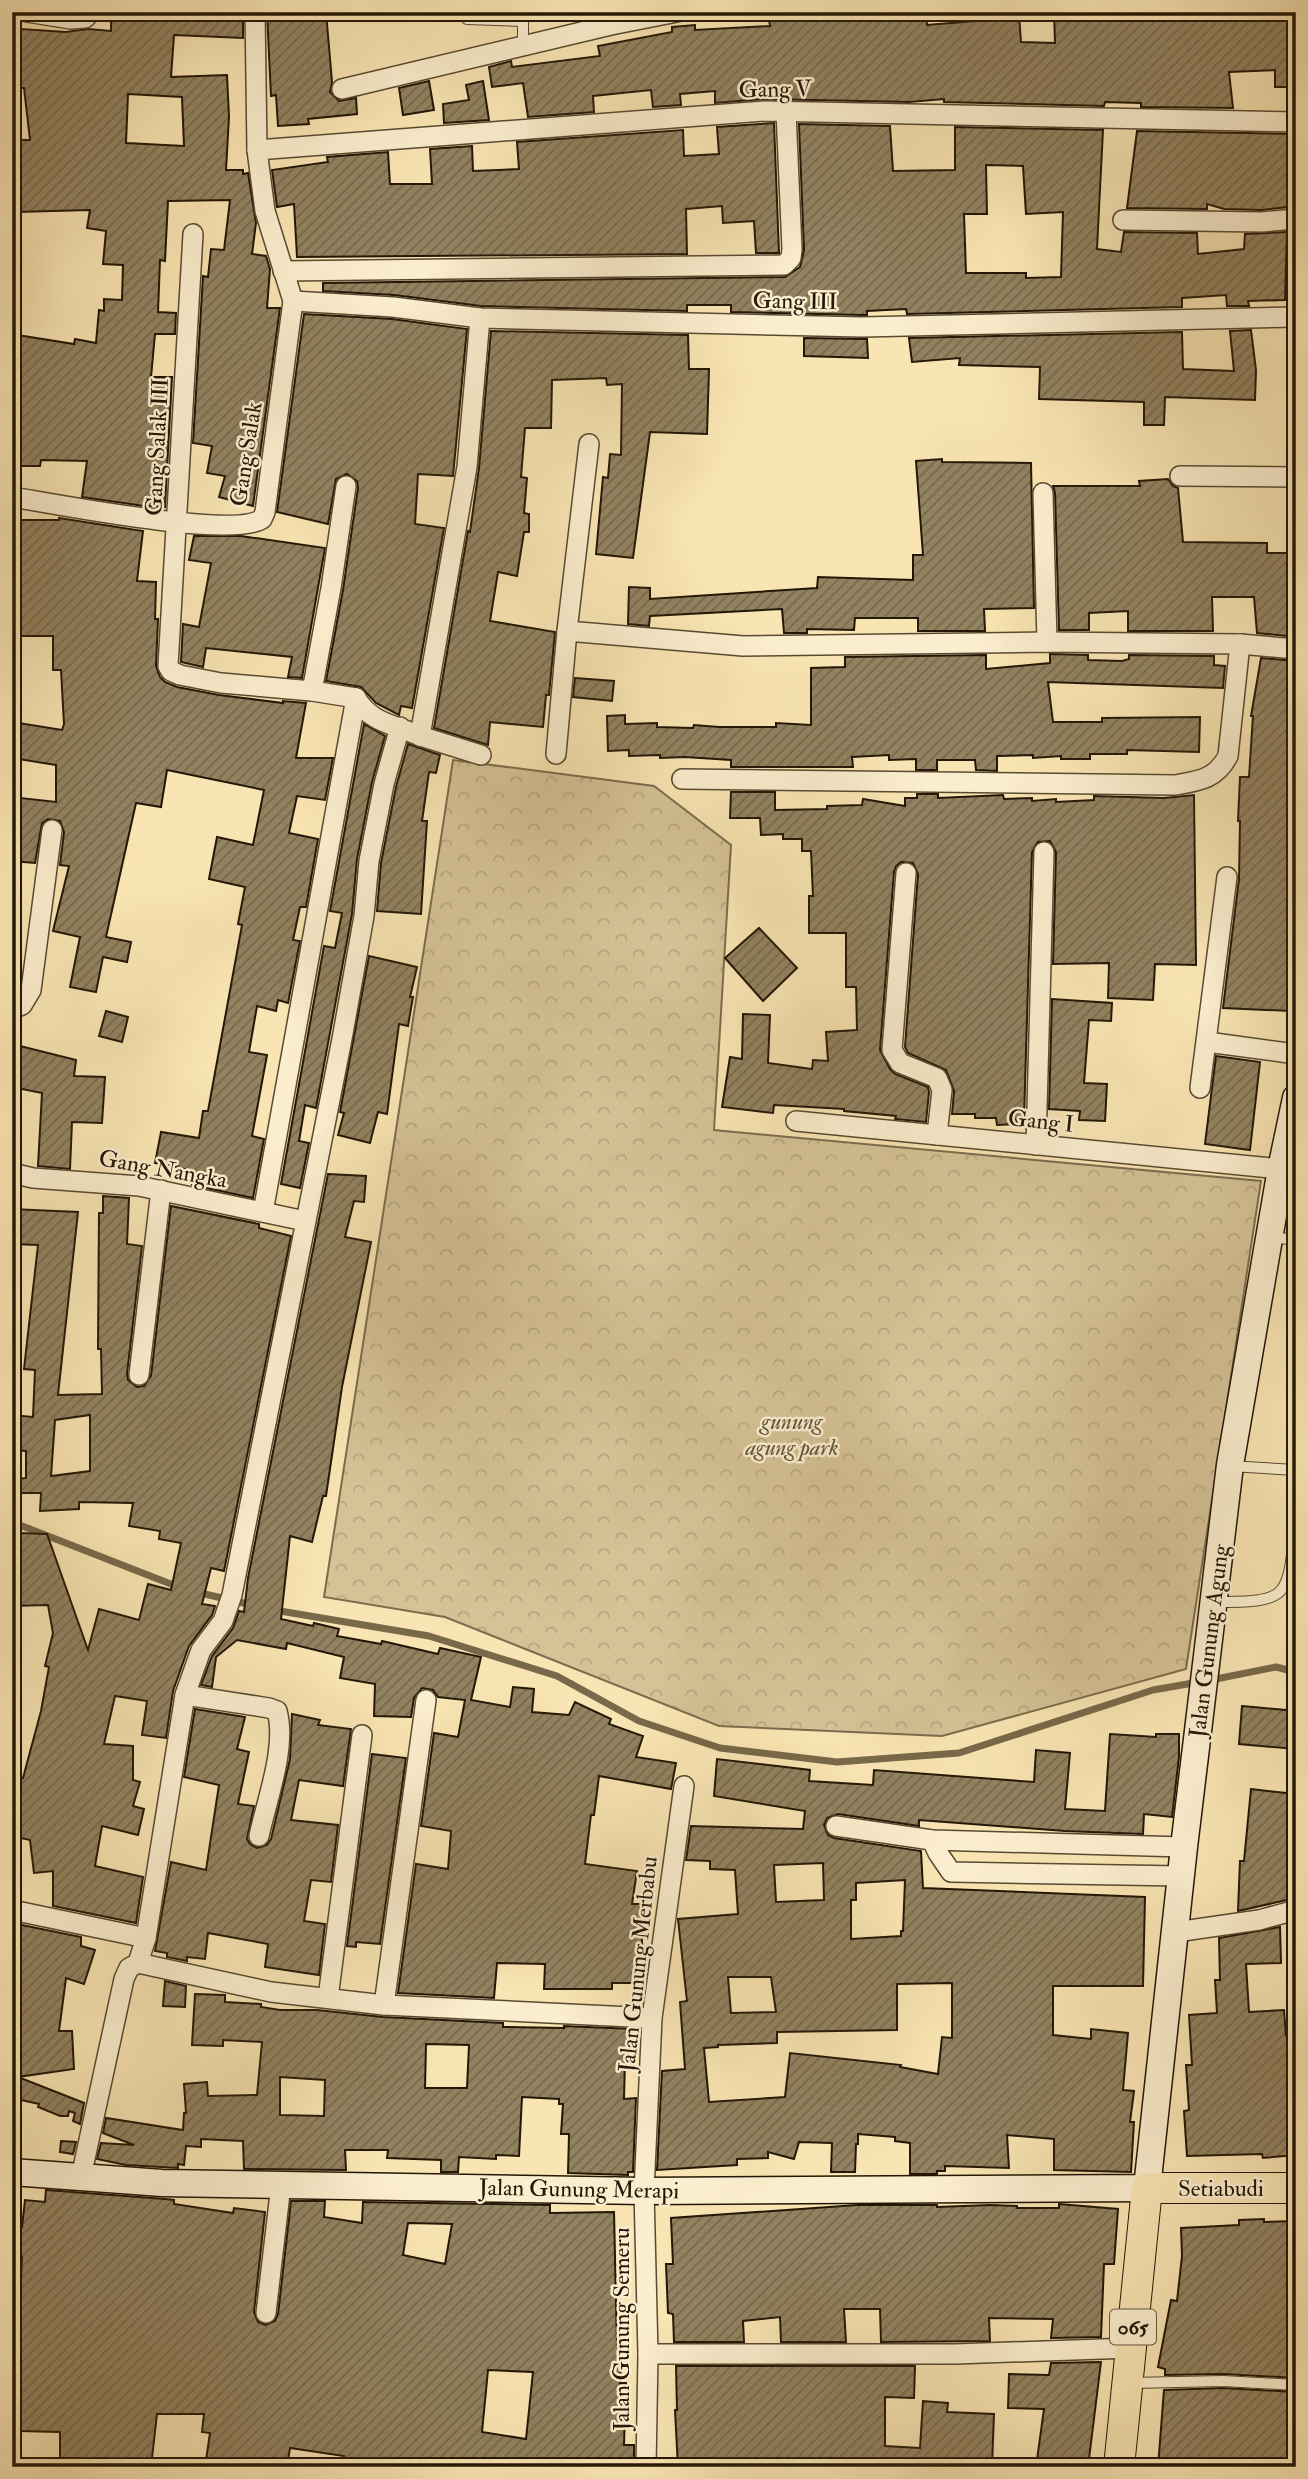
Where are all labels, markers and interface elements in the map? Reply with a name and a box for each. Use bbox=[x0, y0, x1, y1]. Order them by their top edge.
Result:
street label: Gang V bbox=[738, 74, 813, 104]
street label: Gang III bbox=[752, 286, 838, 316]
street label: Gang Salak III bbox=[139, 377, 175, 517]
street label: Gang Salak bbox=[223, 400, 269, 508]
street label: Gang I bbox=[1007, 1103, 1075, 1139]
street label: Gang Nangka bbox=[97, 1143, 230, 1195]
park label: gunung agung park bbox=[744, 1407, 839, 1462]
street label: Jalan Gunung Agung bbox=[1183, 1542, 1235, 1740]
street label: Jalan Gunung Merbabu bbox=[612, 1854, 664, 2074]
street label: Jalan Gunung Merapi bbox=[478, 2173, 679, 2206]
street label: Setiabudi bbox=[1178, 2174, 1264, 2203]
street label: Jalan Gunung Semeru bbox=[607, 2227, 636, 2432]
road number: 065 bbox=[1110, 2310, 1156, 2344]

